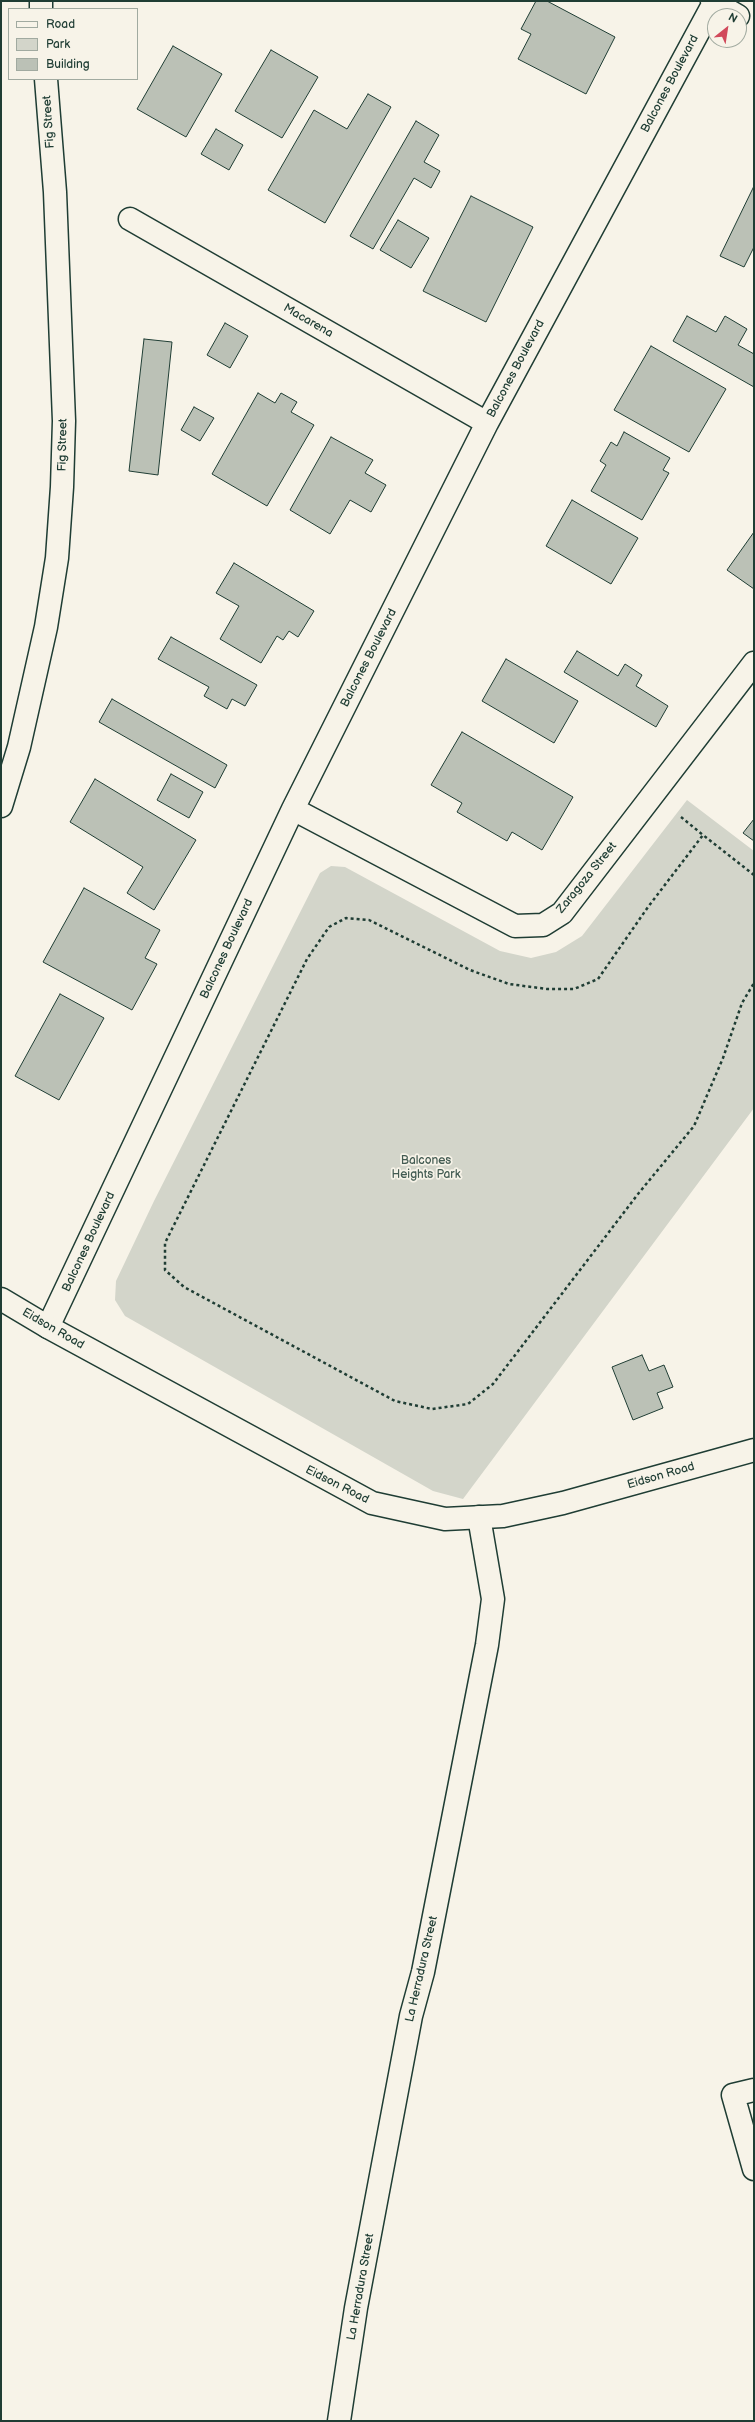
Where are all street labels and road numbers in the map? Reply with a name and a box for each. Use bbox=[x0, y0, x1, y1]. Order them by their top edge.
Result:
street label: Balcones Boulevard bbox=[638, 33, 702, 135]
street label: Fig Street bbox=[40, 95, 58, 149]
street label: Macarena bbox=[281, 301, 335, 341]
street label: Balcones Boulevard bbox=[484, 318, 548, 420]
street label: Fig Street bbox=[55, 418, 71, 472]
street label: Balcones Boulevard bbox=[338, 606, 400, 710]
street label: Zaragoza Street bbox=[554, 840, 620, 916]
street label: Balcones Boulevard bbox=[198, 897, 256, 1001]
street label: Balcones Boulevard bbox=[60, 1190, 118, 1294]
street label: Eidson Road bbox=[19, 1305, 87, 1353]
street label: Eidson Road bbox=[626, 1460, 696, 1492]
street label: Eidson Road bbox=[303, 1463, 371, 1507]
street label: La Herradura Street bbox=[403, 1915, 441, 2023]
street label: La Herradura Street bbox=[345, 2232, 377, 2342]

